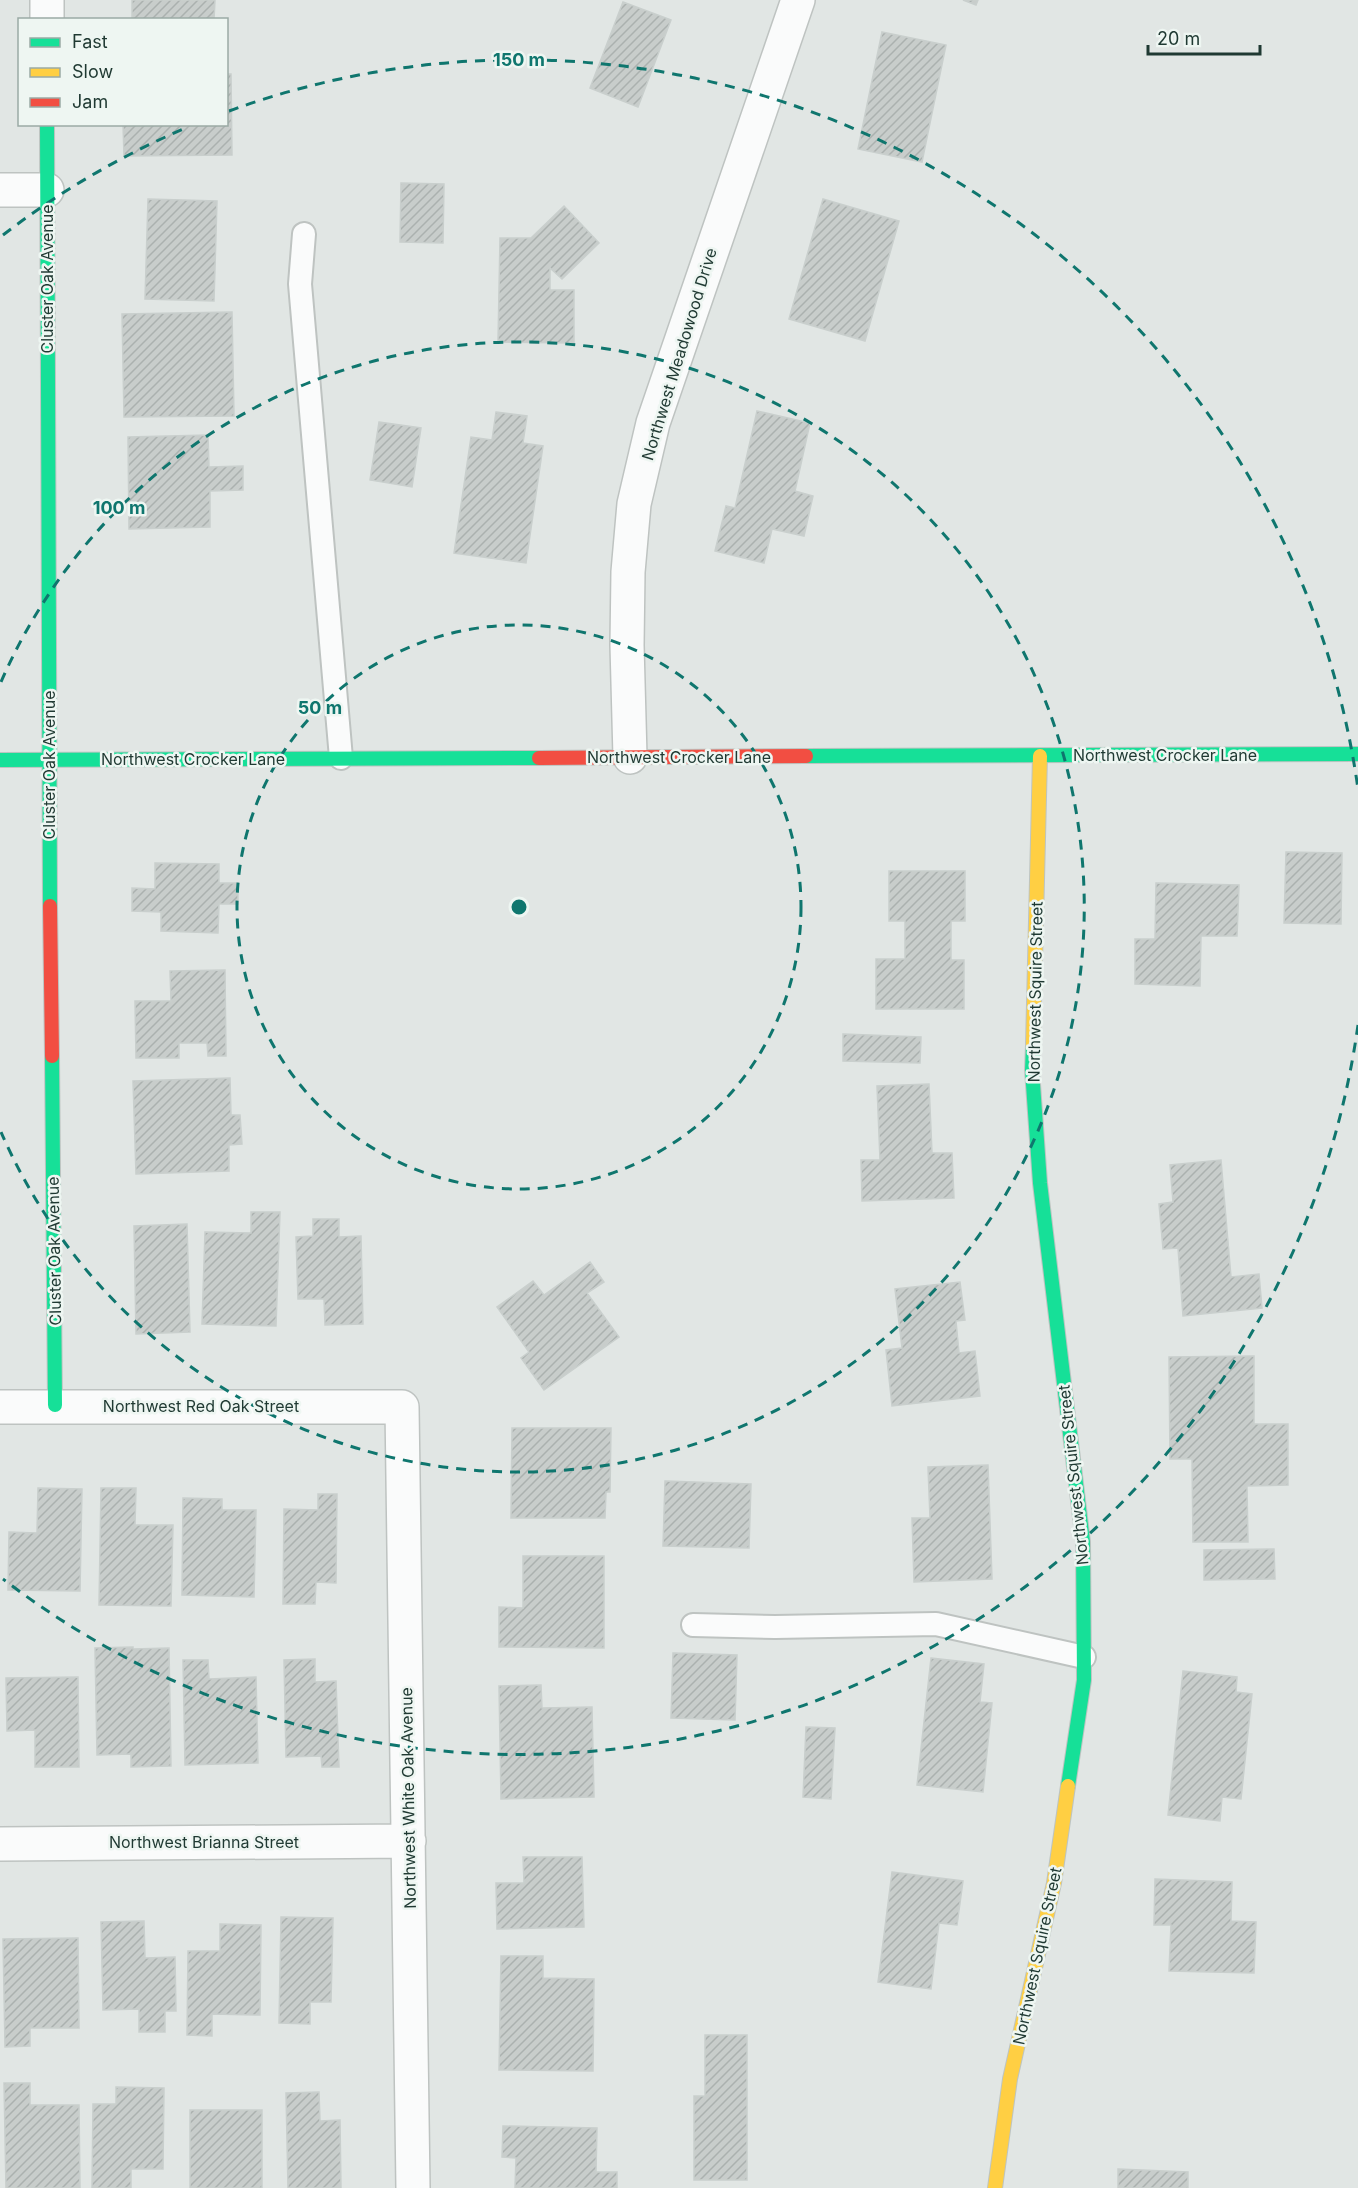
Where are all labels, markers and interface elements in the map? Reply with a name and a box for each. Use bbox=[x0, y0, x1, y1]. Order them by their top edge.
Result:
legend bbox=[18, 18, 228, 126]
scale bar bbox=[1148, 18, 1260, 56]
text: 20 m bbox=[1157, 28, 1200, 49]
text: Fast bbox=[72, 31, 108, 52]
text: 150 m bbox=[493, 49, 545, 70]
text: Slow bbox=[72, 61, 113, 82]
text: Jam bbox=[72, 91, 108, 112]
street label: Cluster Oak Avenue bbox=[37, 204, 57, 354]
street label: Northwest Meadowood Drive bbox=[637, 245, 721, 463]
text: 100 m bbox=[93, 497, 145, 518]
street label: Cluster Oak Avenue bbox=[39, 690, 59, 840]
text: 50 m bbox=[298, 697, 342, 718]
street label: Northwest Crocker Lane bbox=[1073, 745, 1257, 765]
street label: Northwest Crocker Lane bbox=[587, 747, 771, 767]
street label: Northwest Crocker Lane bbox=[101, 749, 285, 769]
centre of rings bbox=[509, 897, 529, 917]
street label: Northwest Squire Street bbox=[1023, 901, 1047, 1083]
street label: Cluster Oak Avenue bbox=[43, 1176, 65, 1326]
street label: Northwest Squire Street bbox=[1054, 1384, 1092, 1566]
street label: Northwest Red Oak Street bbox=[103, 1396, 299, 1416]
street label: Northwest White Oak Avenue bbox=[396, 1687, 420, 1909]
street label: Northwest Brianna Street bbox=[109, 1832, 299, 1852]
street label: Northwest Squire Street bbox=[1008, 1865, 1066, 2047]

